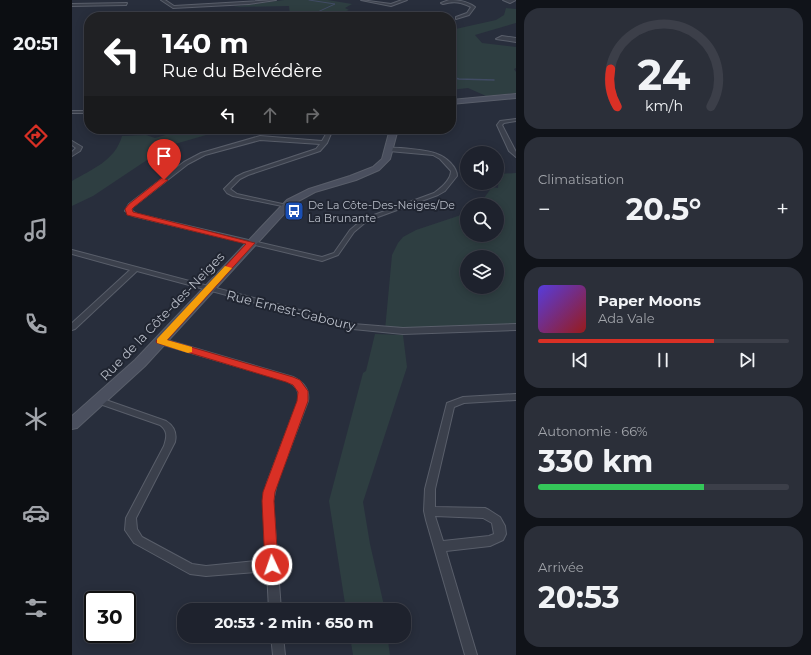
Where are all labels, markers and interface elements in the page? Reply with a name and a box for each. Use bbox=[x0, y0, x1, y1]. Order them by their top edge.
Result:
text: 140 m bbox=[162, 26, 249, 60]
icon: left bbox=[96, 28, 148, 80]
text: 20:51 bbox=[13, 33, 59, 55]
text: 24 bbox=[637, 50, 690, 100]
text: Rue du Belvédère bbox=[162, 60, 322, 82]
text: km/h bbox=[644, 96, 683, 114]
icon: left bbox=[217, 104, 239, 126]
icon: ahead bbox=[259, 104, 281, 126]
icon: right bbox=[301, 104, 323, 126]
icon: directions bbox=[22, 122, 50, 150]
pin bbox=[147, 139, 181, 180]
icon: arrive bbox=[153, 145, 175, 167]
map controls bbox=[460, 146, 504, 294]
button: sound bbox=[460, 146, 504, 190]
text: Climatisation bbox=[538, 171, 624, 187]
text: 20.5° bbox=[626, 191, 701, 228]
text: − bbox=[538, 196, 551, 223]
text: + bbox=[776, 196, 789, 223]
place label: De La Côte-Des-Neiges/De La Brunante bbox=[308, 198, 455, 225]
button: search bbox=[460, 198, 504, 242]
bus stop icon: De La Côte-Des-Neiges/De La Brunante bbox=[283, 200, 305, 222]
icon: music bbox=[22, 216, 50, 244]
street label: Rue de la Côte-des-Neiges bbox=[96, 249, 228, 383]
button: layers bbox=[460, 250, 504, 294]
street label: Rue Ernest-Gaboury bbox=[225, 286, 358, 334]
text: Paper Moons bbox=[598, 291, 701, 310]
icon: phone bbox=[22, 310, 50, 338]
text: Ada Vale bbox=[598, 310, 655, 326]
icon: previous bbox=[569, 349, 591, 371]
icon: pause bbox=[652, 349, 674, 371]
icon: next bbox=[736, 349, 758, 371]
icon: climate bbox=[22, 405, 50, 433]
text: Autonomie · 66% bbox=[538, 423, 648, 439]
text: 330 km bbox=[538, 443, 653, 480]
icon: car bbox=[22, 499, 50, 527]
position arrow bbox=[251, 544, 293, 586]
text: Arrivée bbox=[538, 559, 584, 575]
text: 20:53 bbox=[538, 579, 619, 616]
speed limit sign: 30 bbox=[84, 591, 136, 643]
icon: filters bbox=[22, 594, 50, 622]
text: 20:53 · 2 min · 650 m bbox=[214, 613, 374, 632]

